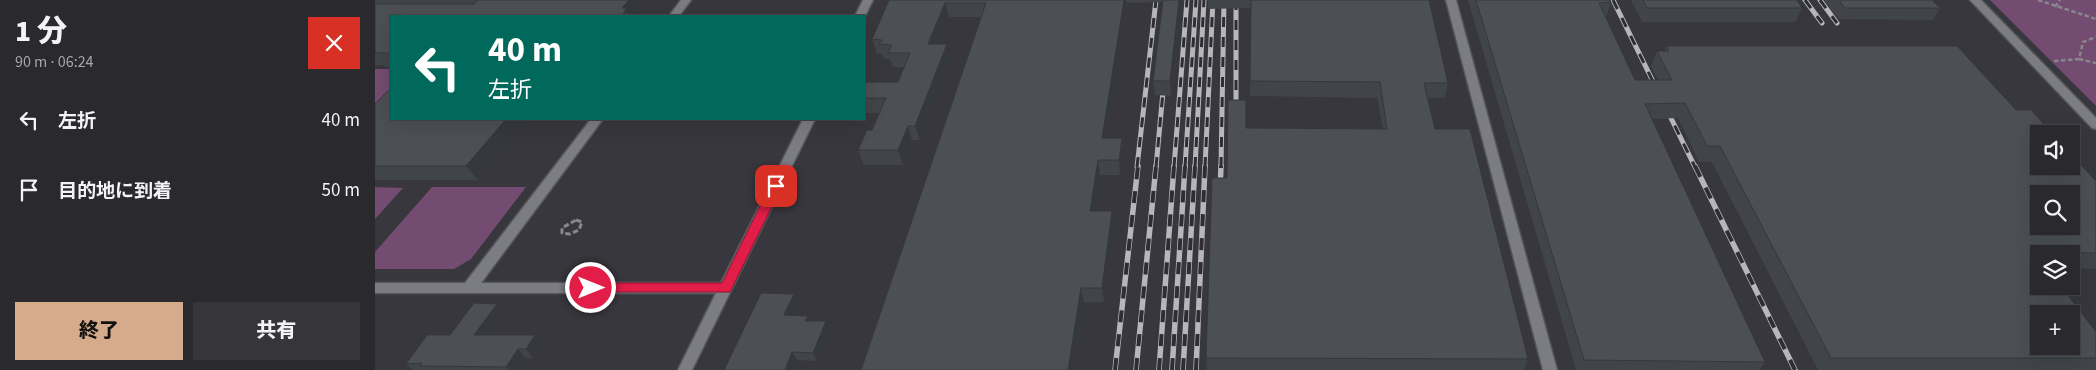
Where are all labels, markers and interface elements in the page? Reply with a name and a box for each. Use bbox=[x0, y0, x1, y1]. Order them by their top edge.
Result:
text: 1 分 bbox=[15, 10, 67, 53]
button: close bbox=[308, 17, 360, 69]
text: 40 m bbox=[488, 25, 562, 75]
icon: left bbox=[405, 35, 470, 100]
text: 90 m · 06:24 bbox=[15, 51, 94, 73]
text: 左折 bbox=[488, 74, 532, 106]
icon: left bbox=[15, 106, 43, 134]
text: 40 m bbox=[322, 107, 360, 134]
text: 左折 bbox=[58, 108, 96, 135]
map controls bbox=[2030, 125, 2080, 355]
button: sound bbox=[2030, 125, 2080, 175]
pin bbox=[755, 165, 797, 207]
icon: arrive bbox=[762, 172, 790, 200]
icon: arrive bbox=[15, 176, 43, 204]
text: 50 m bbox=[322, 177, 360, 204]
text: 目的地に到着 bbox=[58, 178, 172, 205]
button: search bbox=[2030, 185, 2080, 235]
button: layers bbox=[2030, 245, 2080, 295]
position arrow bbox=[564, 261, 616, 313]
button: 終了 bbox=[15, 302, 183, 360]
button: 共有 bbox=[193, 302, 360, 360]
button: + bbox=[2030, 305, 2080, 355]

